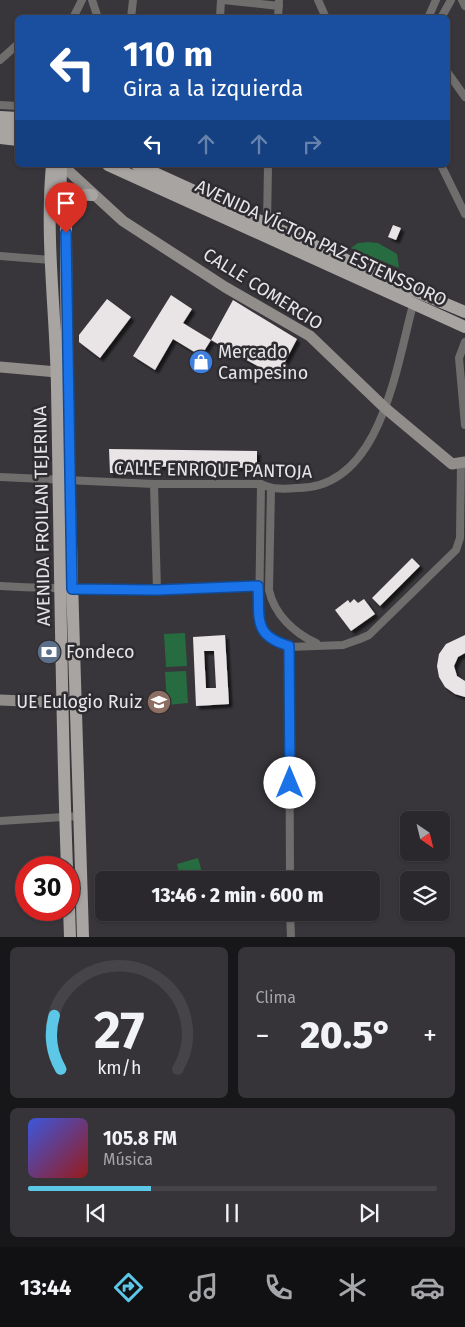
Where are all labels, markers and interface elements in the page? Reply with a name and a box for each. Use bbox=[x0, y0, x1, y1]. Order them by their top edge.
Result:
text: 110 m bbox=[123, 33, 213, 75]
icon: left bbox=[40, 35, 105, 100]
text: Gira a la izquierda bbox=[123, 75, 303, 102]
icon: left bbox=[139, 130, 167, 158]
icon: ahead bbox=[192, 130, 220, 158]
icon: ahead bbox=[245, 130, 273, 158]
icon: right bbox=[298, 130, 326, 158]
street label: AVENIDA VÍCTOR PAZ ESTENSSORO bbox=[192, 174, 451, 311]
pin bbox=[45, 182, 87, 233]
icon: arrive bbox=[52, 189, 80, 217]
street label: CALLE COMERCIO bbox=[199, 243, 327, 335]
place label: Mercado Campesino bbox=[218, 341, 308, 384]
shop icon: Mercado Campesino bbox=[188, 349, 214, 375]
street label: AVENIDA FROILAN TEJERINA bbox=[29, 405, 55, 626]
street label: CALLE ENRIQUE PANTOJA bbox=[114, 457, 313, 483]
bank icon: Fondeco bbox=[36, 639, 62, 665]
place label: Fondeco bbox=[66, 641, 135, 663]
school or university icon: UE Eulogio Ruiz bbox=[146, 689, 172, 715]
place label: UE Eulogio Ruiz bbox=[16, 691, 142, 713]
position arrow bbox=[263, 756, 315, 808]
north arrow bbox=[400, 811, 450, 861]
map controls bbox=[400, 811, 450, 921]
speed limit sign: 30 bbox=[15, 856, 80, 921]
button: layers bbox=[400, 871, 450, 921]
text: 13:46 · 2 min · 600 m bbox=[151, 884, 324, 907]
text: Clima bbox=[256, 988, 296, 1007]
text: 27 bbox=[93, 999, 144, 1062]
text: 20.5° bbox=[300, 1012, 392, 1058]
text: − bbox=[256, 1019, 270, 1052]
text: + bbox=[423, 1019, 437, 1052]
text: km/h bbox=[97, 1057, 141, 1079]
text: 105.8 FM bbox=[103, 1127, 177, 1150]
text: Música bbox=[103, 1150, 153, 1169]
icon: previous bbox=[82, 1199, 110, 1227]
icon: pause bbox=[218, 1199, 246, 1227]
icon: next bbox=[355, 1199, 383, 1227]
icon: directions bbox=[111, 1270, 146, 1305]
icon: music bbox=[186, 1270, 221, 1305]
icon: phone bbox=[261, 1270, 296, 1305]
icon: climate bbox=[335, 1270, 370, 1305]
icon: car bbox=[410, 1270, 445, 1305]
text: 13:44 bbox=[20, 1274, 72, 1301]

